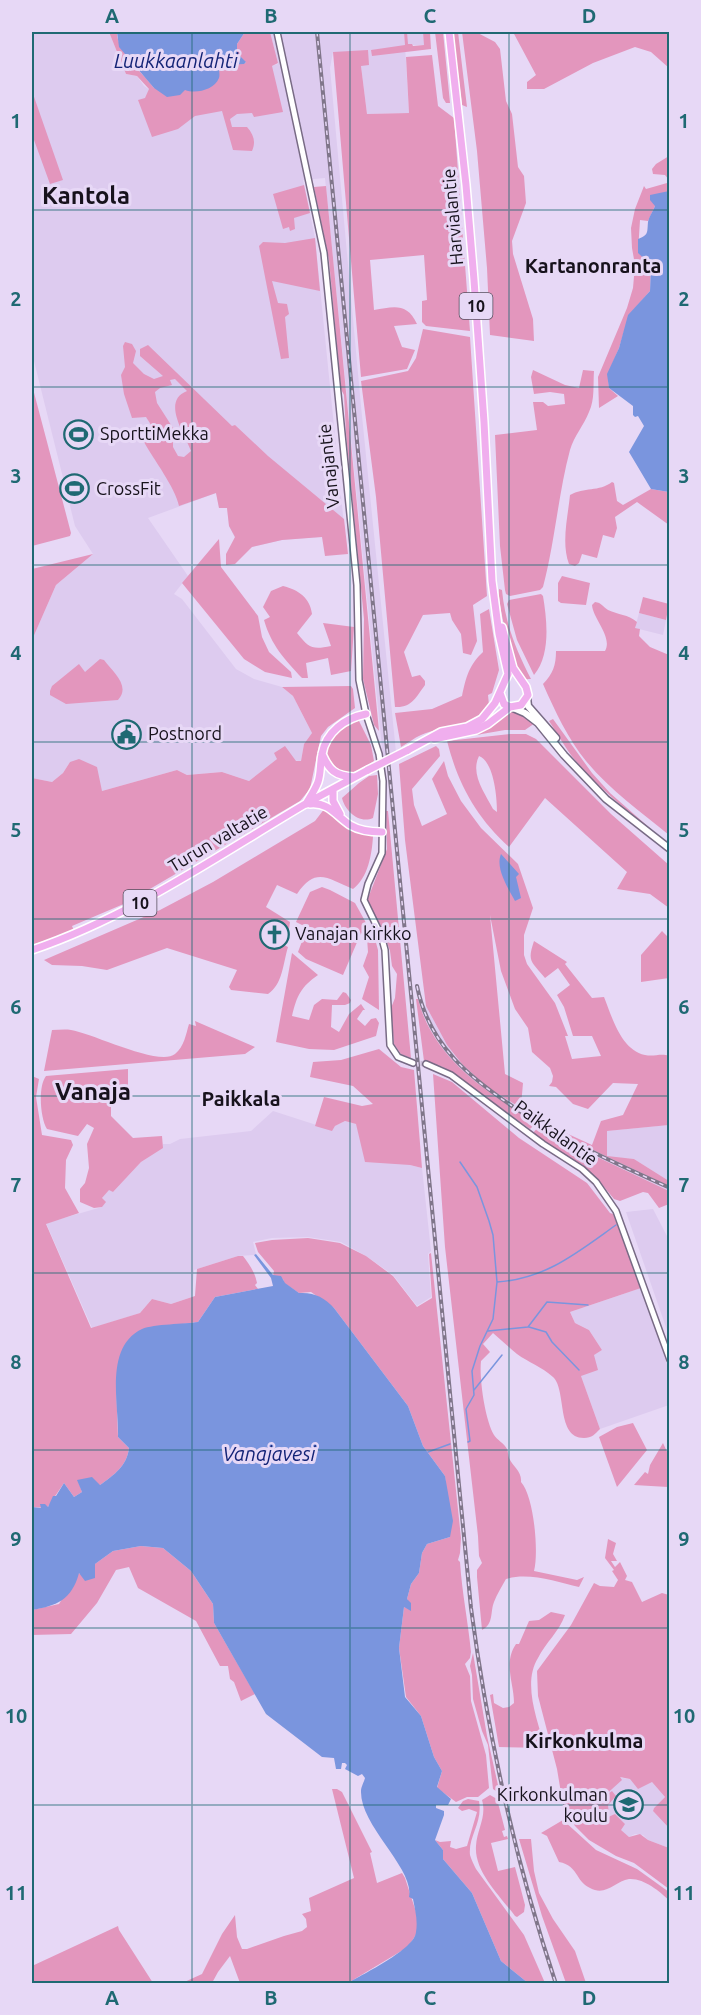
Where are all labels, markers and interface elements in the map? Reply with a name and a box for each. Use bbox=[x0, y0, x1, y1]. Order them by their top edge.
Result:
text: A bbox=[105, 4, 119, 27]
text: B bbox=[264, 4, 278, 27]
text: C bbox=[424, 4, 437, 27]
text: D bbox=[582, 4, 596, 27]
water label: Luukkaanlahti bbox=[114, 49, 239, 72]
text: 1 bbox=[10, 109, 22, 132]
text: 1 bbox=[678, 109, 690, 132]
street label: Harvialantie bbox=[438, 168, 466, 266]
district label: Kantola bbox=[42, 182, 130, 209]
district label: Kartanonranta bbox=[525, 254, 661, 277]
text: 2 bbox=[10, 287, 22, 310]
text: 2 bbox=[678, 287, 690, 310]
road number: 10 bbox=[460, 293, 492, 319]
sports icon: SporttiMekka bbox=[63, 418, 95, 450]
place label: SporttiMekka bbox=[100, 423, 209, 443]
street label: Vanajantie bbox=[314, 423, 342, 510]
text: 3 bbox=[10, 464, 22, 487]
text: 3 bbox=[678, 464, 690, 487]
sports icon: CrossFit bbox=[59, 473, 91, 505]
place label: CrossFit bbox=[96, 478, 161, 498]
text: 4 bbox=[10, 641, 22, 664]
text: 4 bbox=[678, 641, 690, 664]
public building icon: Postnord bbox=[111, 718, 143, 750]
place label: Postnord bbox=[148, 723, 222, 743]
street label: Turun valtatie bbox=[164, 801, 271, 875]
text: 5 bbox=[10, 818, 22, 841]
text: 5 bbox=[678, 818, 690, 841]
road number: 10 bbox=[124, 890, 156, 916]
church icon: Vanajan kirkko bbox=[258, 918, 290, 950]
place label: Vanajan kirkko bbox=[295, 923, 412, 943]
text: 6 bbox=[10, 995, 22, 1018]
text: 6 bbox=[678, 995, 690, 1018]
district label: Vanaja bbox=[55, 1078, 131, 1105]
district label: Paikkala bbox=[201, 1087, 281, 1110]
street label: Paikkalantie bbox=[511, 1096, 602, 1169]
text: 7 bbox=[10, 1173, 22, 1196]
text: 7 bbox=[678, 1173, 690, 1196]
text: 8 bbox=[10, 1350, 22, 1373]
text: 8 bbox=[678, 1350, 690, 1373]
water label: Vanajavesi bbox=[222, 1442, 317, 1465]
text: 9 bbox=[10, 1527, 22, 1550]
text: 9 bbox=[678, 1527, 690, 1550]
text: 10 bbox=[5, 1704, 27, 1727]
text: 10 bbox=[673, 1704, 695, 1727]
district label: Kirkonkulma bbox=[525, 1729, 643, 1752]
place label: Kirkonkulman koulu bbox=[497, 1784, 608, 1825]
school or university icon: Kirkonkulman koulu bbox=[613, 1789, 645, 1821]
text: 11 bbox=[5, 1881, 27, 1904]
text: 11 bbox=[673, 1881, 695, 1904]
text: A bbox=[105, 1986, 119, 2009]
text: B bbox=[264, 1986, 278, 2009]
text: C bbox=[424, 1986, 437, 2009]
text: D bbox=[582, 1986, 596, 2009]

